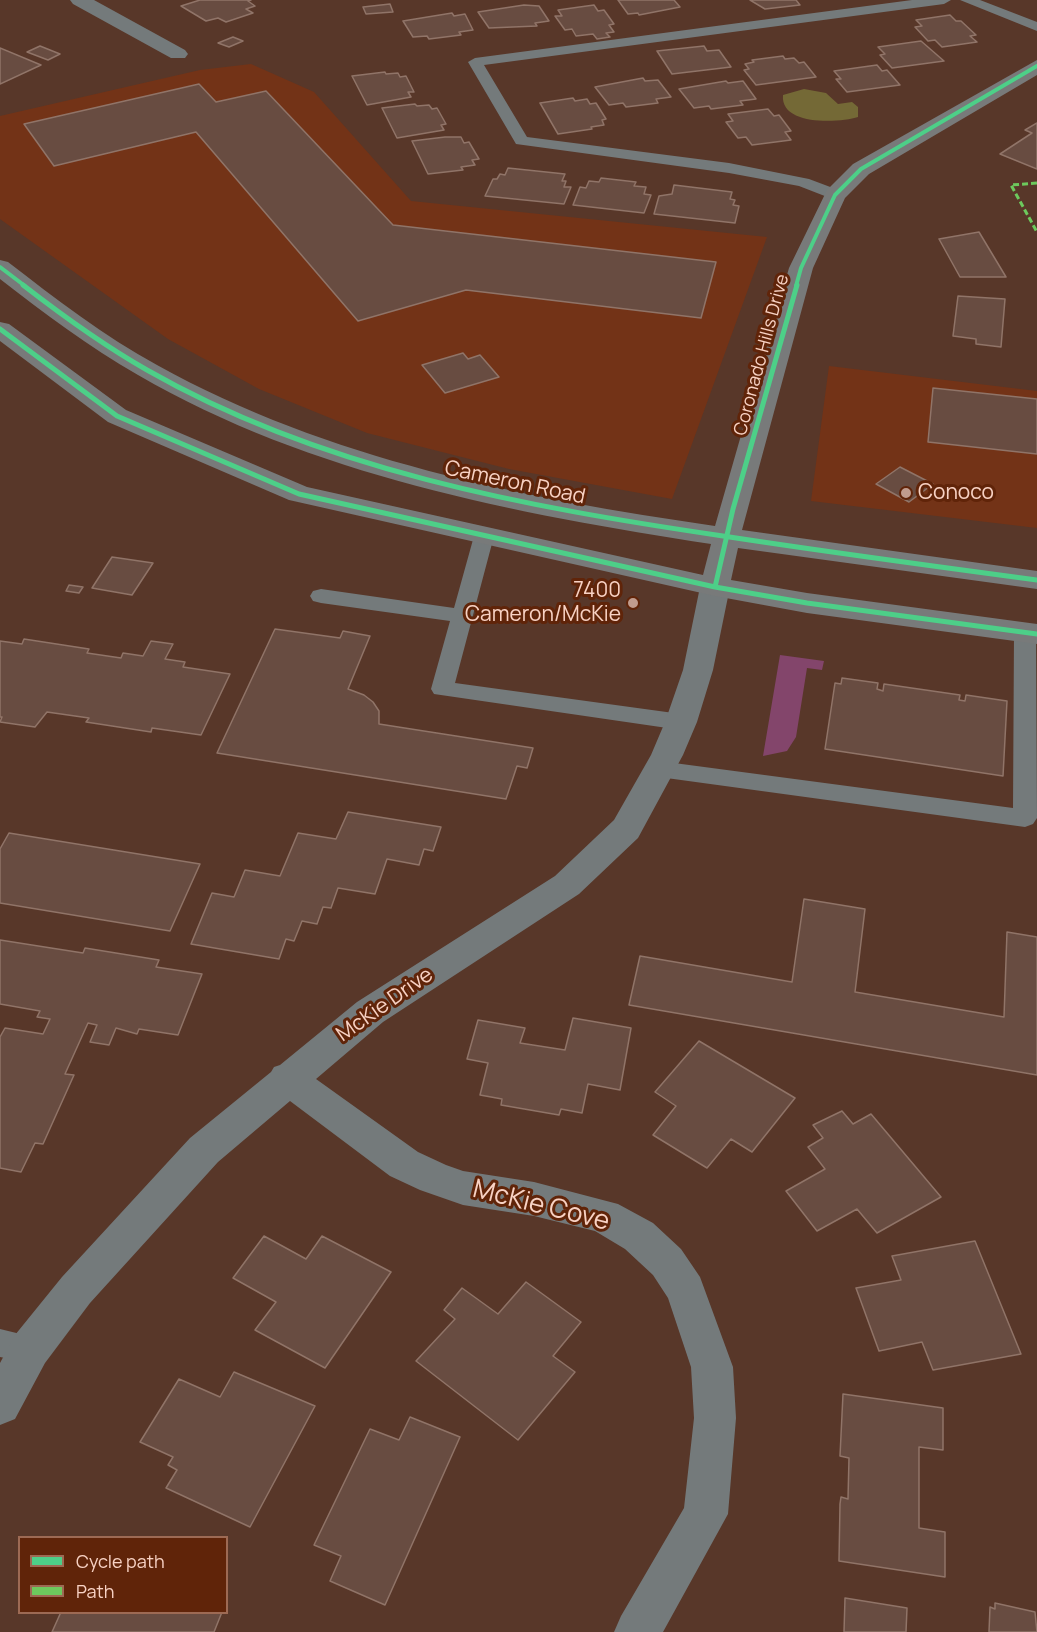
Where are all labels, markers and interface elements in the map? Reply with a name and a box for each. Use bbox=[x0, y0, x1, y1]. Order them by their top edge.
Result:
street label: Coronado Hills Drive bbox=[730, 272, 794, 438]
street label: Cameron Road bbox=[442, 456, 588, 510]
place label: Conoco bbox=[918, 480, 994, 506]
marker: Conoco bbox=[899, 486, 913, 500]
place label: 7400 Cameron/McKie bbox=[465, 578, 621, 628]
marker: 7400 Cameron/McKie bbox=[626, 596, 640, 610]
street label: McKie Drive bbox=[332, 962, 438, 1048]
street label: McKie Cove bbox=[470, 1174, 612, 1238]
legend bbox=[18, 1536, 228, 1614]
text: Cycle path bbox=[76, 1549, 165, 1573]
text: Path bbox=[76, 1579, 114, 1603]

